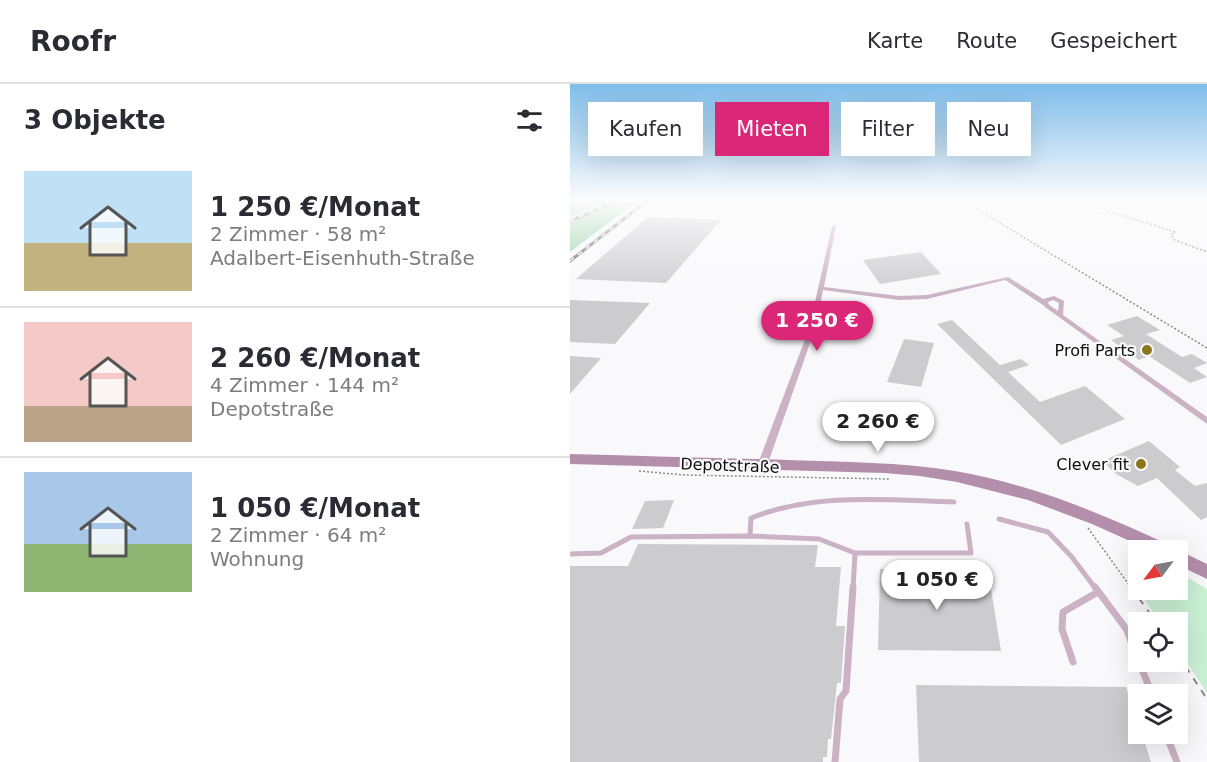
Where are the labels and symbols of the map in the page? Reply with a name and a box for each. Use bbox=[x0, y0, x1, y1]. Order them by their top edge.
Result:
pin: 1 250 € bbox=[762, 301, 872, 352]
place label: Profi Parts bbox=[1055, 341, 1135, 360]
marker: Profi Parts bbox=[1140, 343, 1154, 357]
pin: 2 260 € bbox=[823, 402, 933, 453]
street label: Depotstraße bbox=[680, 454, 780, 477]
place label: Clever fit bbox=[1056, 455, 1129, 474]
marker: Clever fit bbox=[1134, 457, 1148, 471]
north arrow bbox=[1128, 540, 1188, 600]
pin: 1 050 € bbox=[882, 560, 992, 611]

